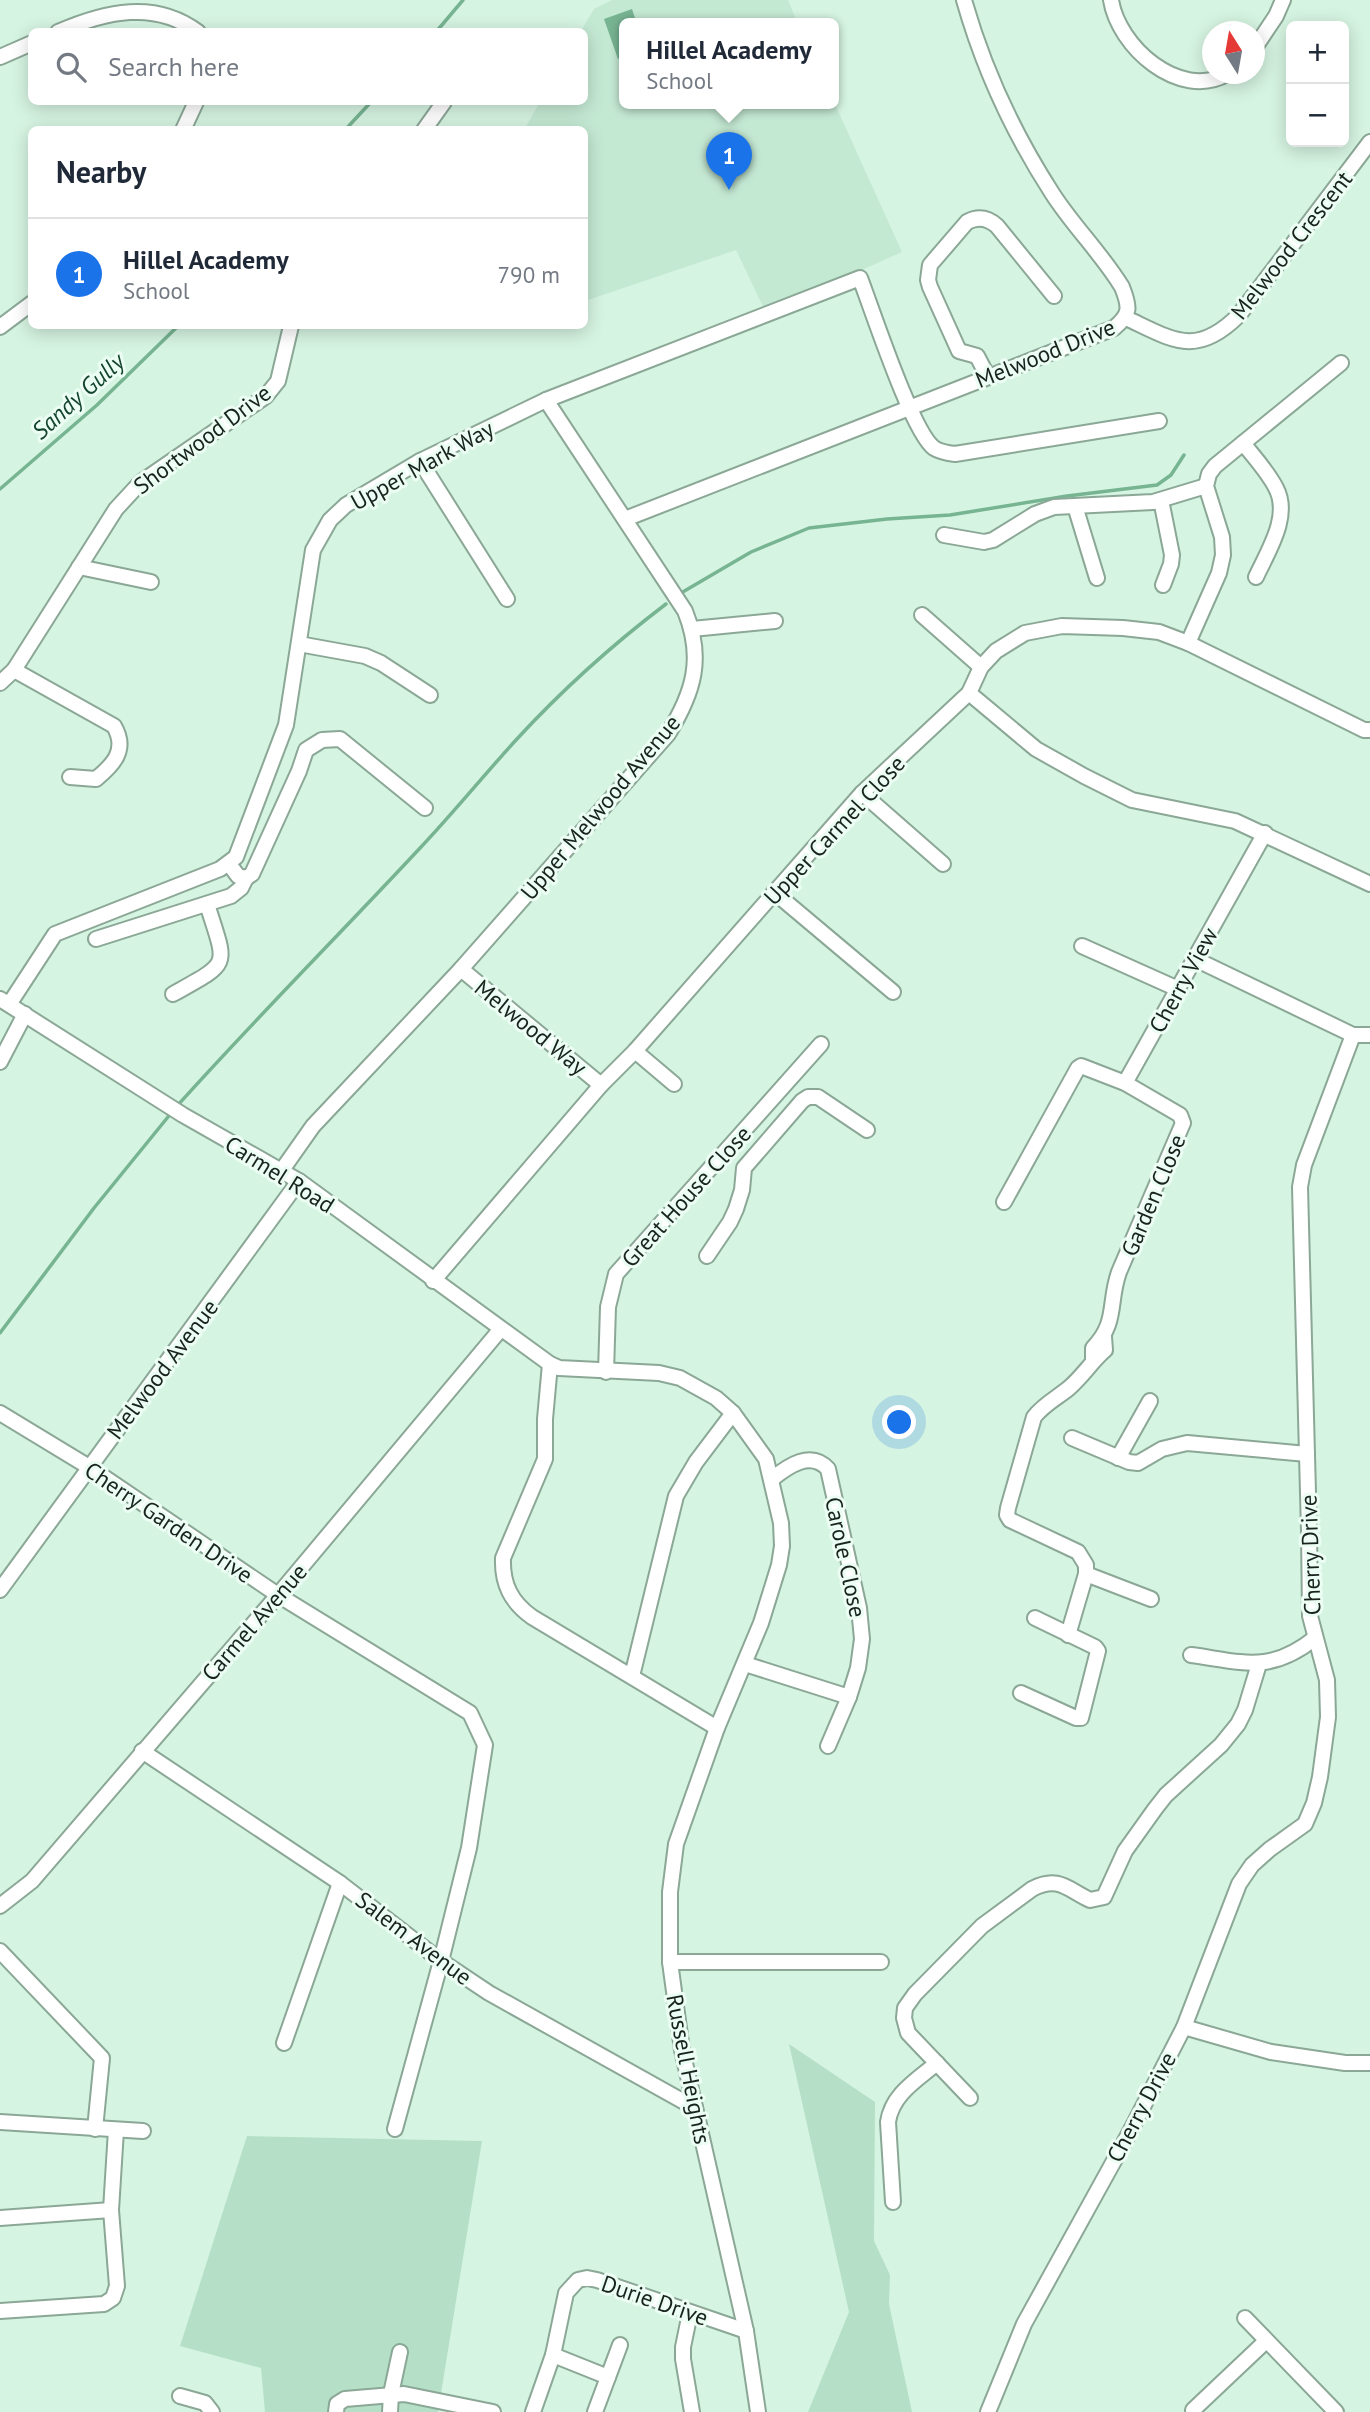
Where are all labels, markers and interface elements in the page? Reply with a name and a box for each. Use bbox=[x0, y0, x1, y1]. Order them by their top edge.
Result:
popup bbox=[619, 18, 839, 109]
north arrow bbox=[1202, 21, 1265, 84]
map controls bbox=[1286, 21, 1349, 147]
button: + bbox=[1286, 21, 1349, 84]
search box bbox=[28, 28, 588, 105]
text: Hillel Academy bbox=[646, 33, 812, 66]
icon: search bbox=[52, 48, 90, 86]
text: Search here bbox=[108, 50, 239, 83]
text: School bbox=[646, 66, 713, 95]
button: − bbox=[1286, 84, 1349, 147]
pin: 1 bbox=[706, 132, 752, 190]
text: Nearby bbox=[56, 152, 146, 191]
street label: Melwood Crescent bbox=[1224, 165, 1358, 325]
text: Hillel Academy bbox=[123, 243, 289, 276]
text: 1 bbox=[72, 260, 86, 289]
text: 790 m bbox=[498, 260, 560, 289]
text: School bbox=[123, 276, 190, 305]
street label: Melwood Drive bbox=[971, 312, 1119, 394]
water label: Sandy Gully bbox=[25, 345, 132, 446]
street label: Shortwood Drive bbox=[127, 378, 277, 500]
street label: Upper Mark Way bbox=[345, 414, 499, 516]
street label: Upper Melwood Avenue bbox=[514, 708, 686, 906]
street label: Upper Carmel Close bbox=[757, 749, 911, 911]
street label: Cherry View bbox=[1142, 922, 1224, 1038]
street label: Melwood Way bbox=[469, 973, 593, 1081]
street label: Great House Close bbox=[615, 1119, 757, 1273]
street label: Carmel Road bbox=[220, 1129, 340, 1219]
street label: Garden Close bbox=[1114, 1130, 1192, 1260]
street label: Melwood Avenue bbox=[100, 1293, 224, 1445]
your location bbox=[882, 1405, 916, 1439]
street label: Cherry Garden Drive bbox=[79, 1455, 259, 1589]
street label: Carole Close bbox=[819, 1494, 873, 1620]
street label: Cherry Drive bbox=[1293, 1494, 1327, 1616]
street label: Carmel Avenue bbox=[195, 1557, 313, 1687]
street label: Salem Avenue bbox=[350, 1885, 478, 1991]
street label: Russell Heights bbox=[660, 1992, 718, 2146]
street label: Cherry Drive bbox=[1100, 2047, 1182, 2167]
street label: Durie Drive bbox=[598, 2268, 712, 2332]

